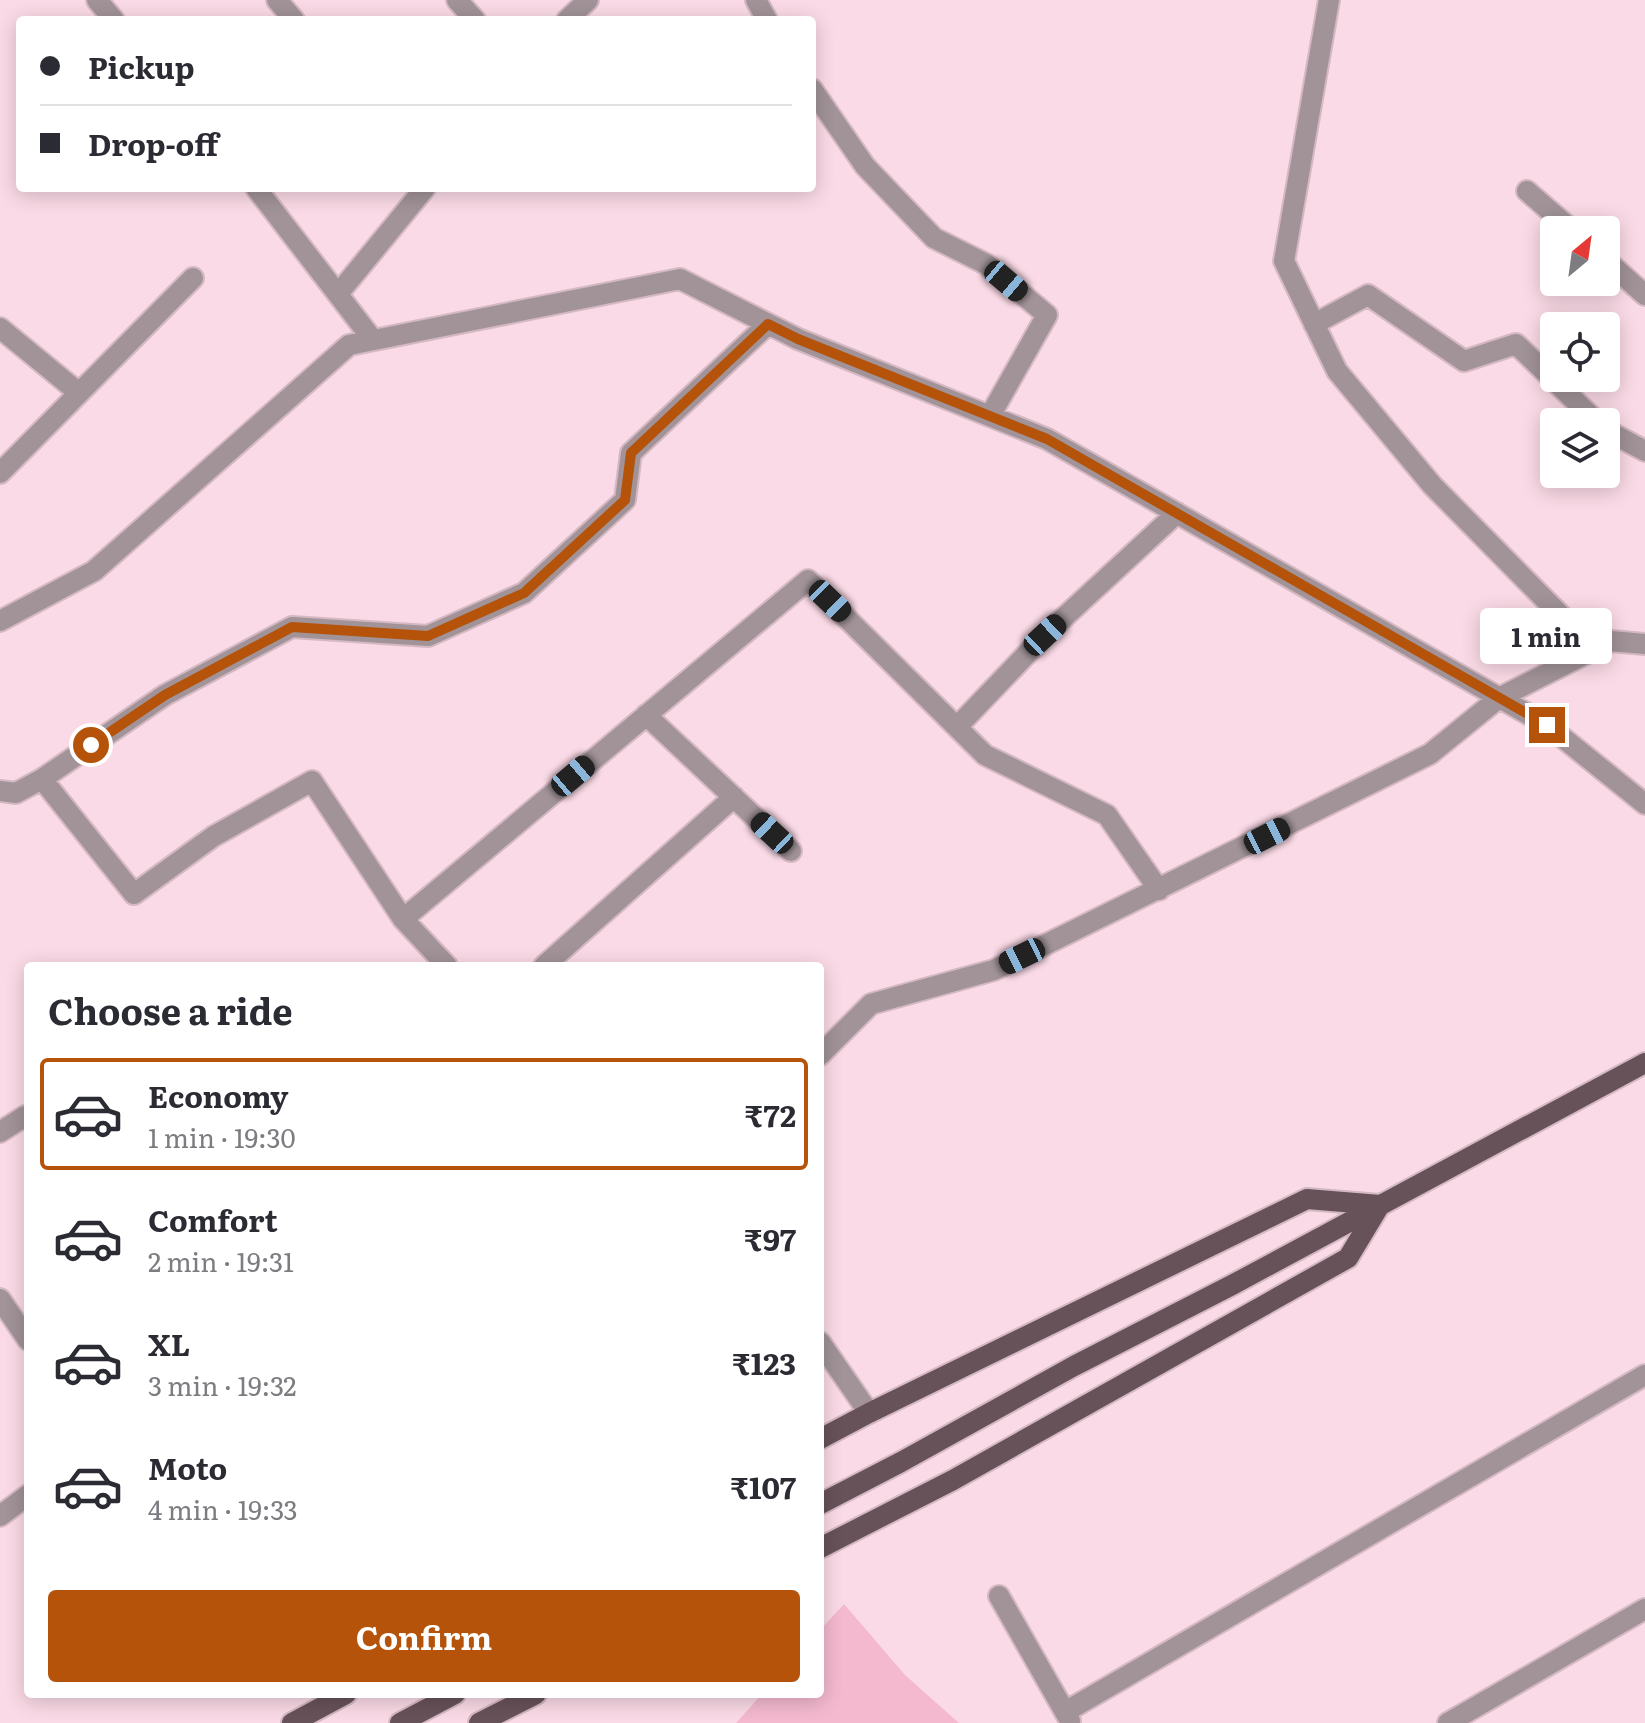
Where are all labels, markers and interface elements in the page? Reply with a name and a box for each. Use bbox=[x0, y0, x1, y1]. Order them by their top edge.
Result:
text: Pickup bbox=[88, 44, 195, 88]
text: Drop-off bbox=[88, 121, 218, 165]
north arrow bbox=[1540, 216, 1620, 296]
map controls bbox=[1540, 216, 1620, 488]
car bbox=[980, 256, 1032, 306]
button: locate bbox=[1540, 312, 1620, 392]
button: layers bbox=[1540, 408, 1620, 488]
car bbox=[804, 576, 856, 626]
callout: 1 min bbox=[1481, 609, 1613, 665]
car bbox=[1019, 610, 1071, 660]
text: 1 min bbox=[1511, 616, 1581, 655]
route end bbox=[1529, 707, 1565, 743]
route start bbox=[73, 727, 109, 763]
car bbox=[547, 751, 599, 801]
car bbox=[746, 808, 798, 858]
car bbox=[1240, 814, 1294, 858]
car bbox=[995, 935, 1049, 977]
text: Choose a ride bbox=[48, 983, 293, 1036]
text: Economy bbox=[148, 1073, 288, 1117]
icon: car bbox=[52, 1078, 124, 1150]
text: ₹72 bbox=[745, 1092, 796, 1136]
text: 1 min · 19:30 bbox=[148, 1117, 296, 1156]
text: Comfort bbox=[148, 1197, 278, 1241]
icon: car bbox=[52, 1202, 124, 1274]
text: ₹97 bbox=[744, 1216, 796, 1260]
text: 2 min · 19:31 bbox=[148, 1241, 294, 1280]
text: XL bbox=[148, 1321, 190, 1365]
icon: car bbox=[52, 1326, 124, 1398]
text: ₹123 bbox=[732, 1340, 796, 1384]
text: 3 min · 19:32 bbox=[148, 1365, 297, 1404]
text: Moto bbox=[148, 1445, 227, 1489]
icon: car bbox=[52, 1450, 124, 1522]
text: ₹107 bbox=[731, 1464, 796, 1508]
text: 4 min · 19:33 bbox=[148, 1489, 298, 1528]
button: Confirm bbox=[48, 1590, 800, 1682]

